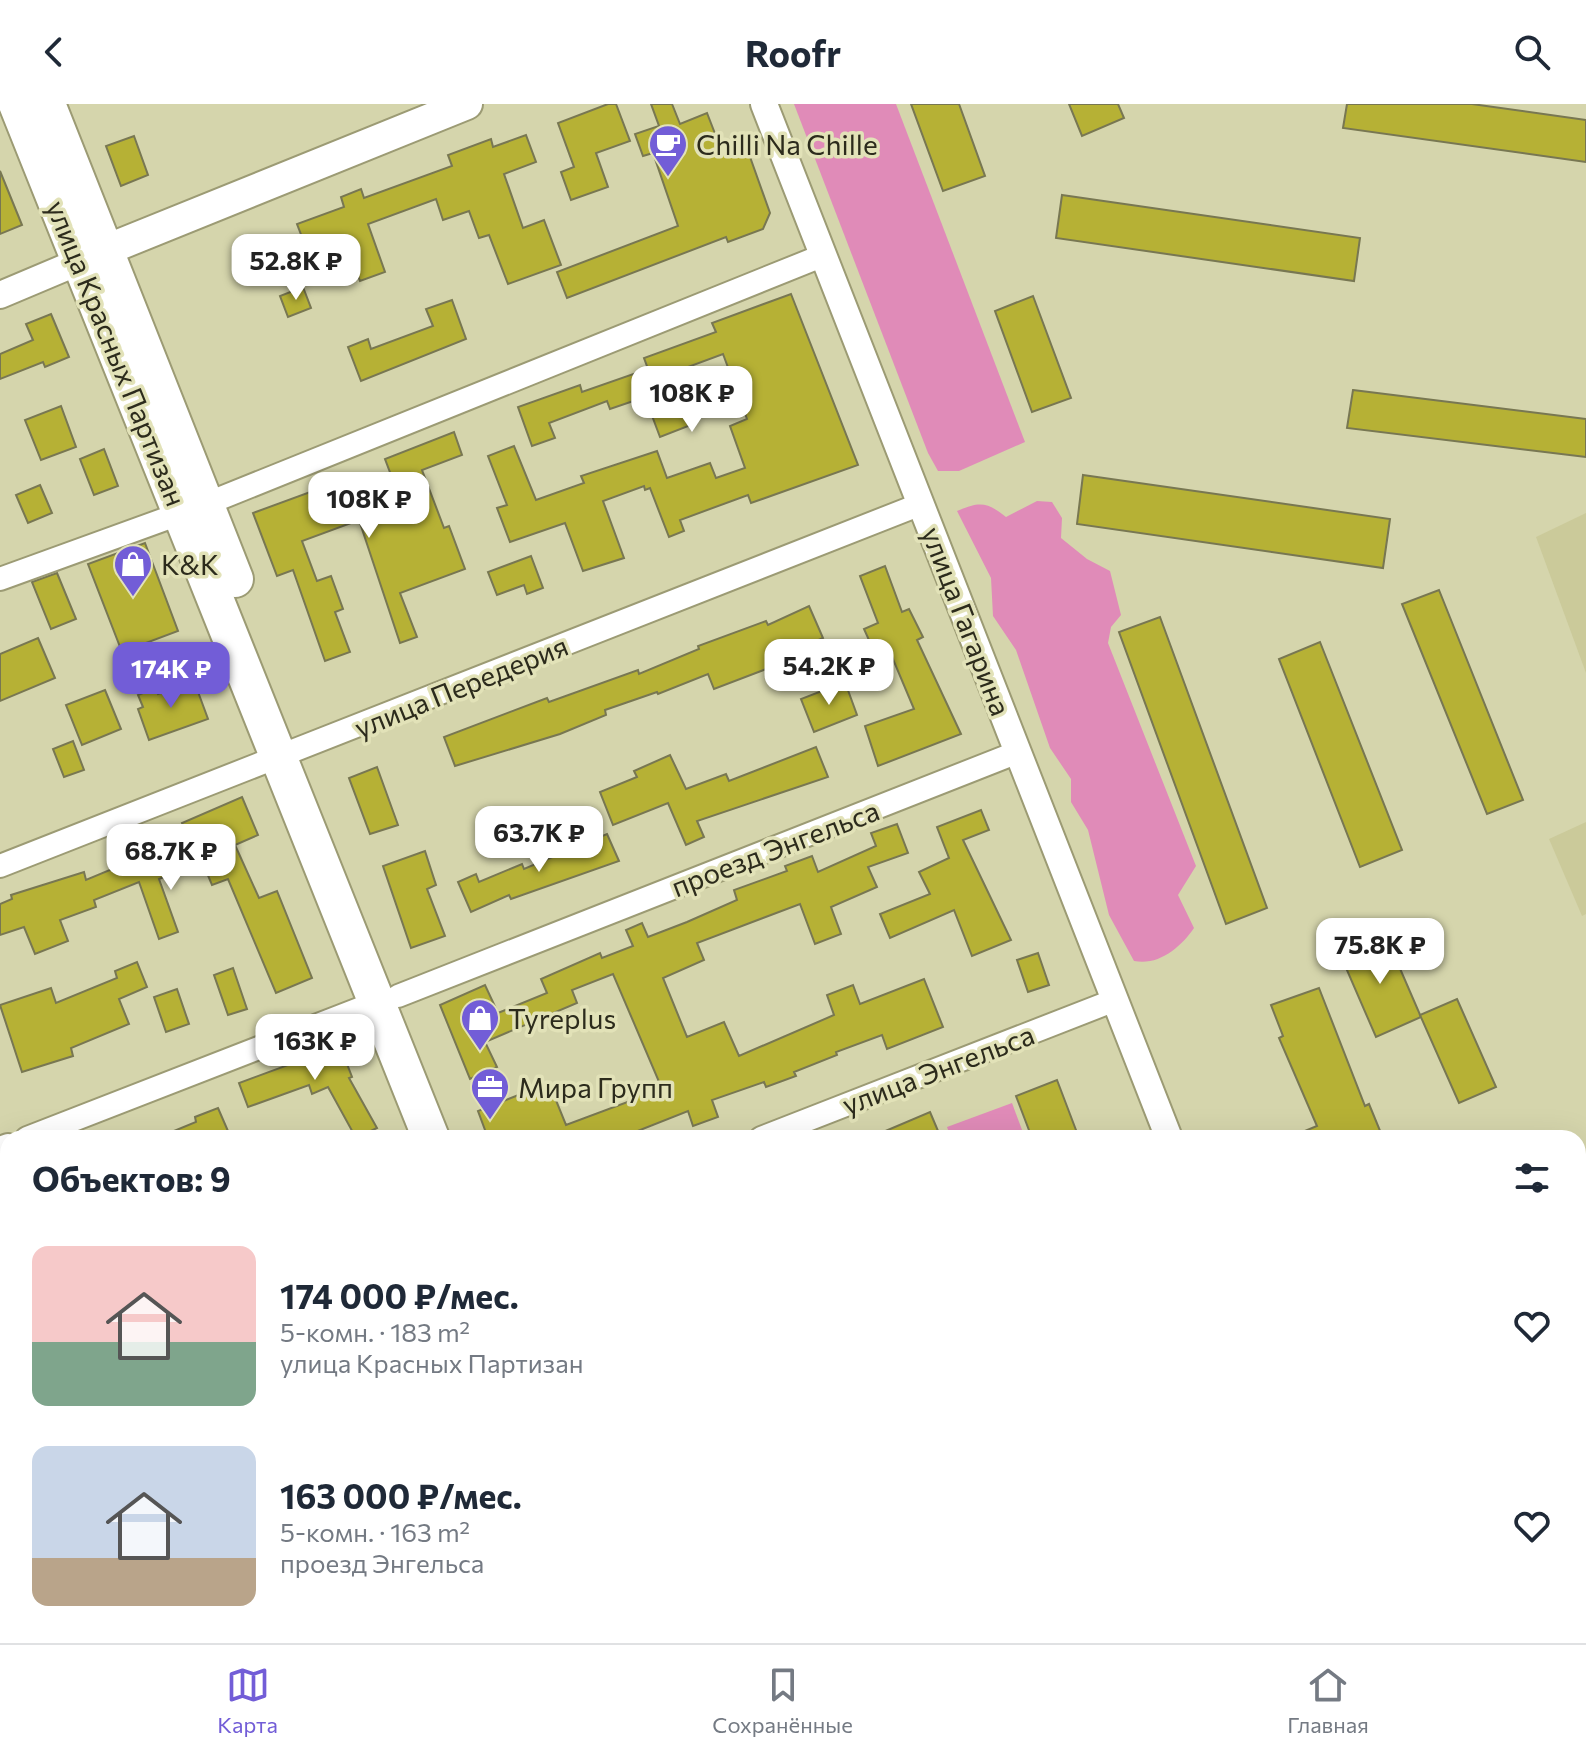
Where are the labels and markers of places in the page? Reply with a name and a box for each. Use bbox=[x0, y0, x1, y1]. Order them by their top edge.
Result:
cafe icon: Chilli Na Chille bbox=[647, 123, 689, 178]
place label: Chilli Na Chille bbox=[696, 127, 878, 161]
pin: 52.8K ₽ bbox=[222, 234, 370, 302]
pin: 108K ₽ bbox=[627, 366, 757, 434]
pin: 108K ₽ bbox=[304, 472, 434, 540]
shop icon: K&K bbox=[112, 543, 154, 598]
place label: K&K bbox=[161, 547, 219, 581]
pin: 54.2K ₽ bbox=[755, 639, 903, 707]
pin: 174K ₽ bbox=[106, 642, 236, 710]
pin: 63.7K ₽ bbox=[465, 806, 613, 874]
pin: 68.7K ₽ bbox=[97, 824, 245, 892]
pin: 75.8K ₽ bbox=[1306, 918, 1454, 986]
shop icon: Tyreplus bbox=[459, 997, 501, 1052]
place label: Tyreplus bbox=[508, 1001, 616, 1035]
pin: 163K ₽ bbox=[250, 1014, 380, 1082]
office icon: Мира Групп bbox=[469, 1066, 511, 1121]
place label: Мира Групп bbox=[518, 1070, 673, 1104]

